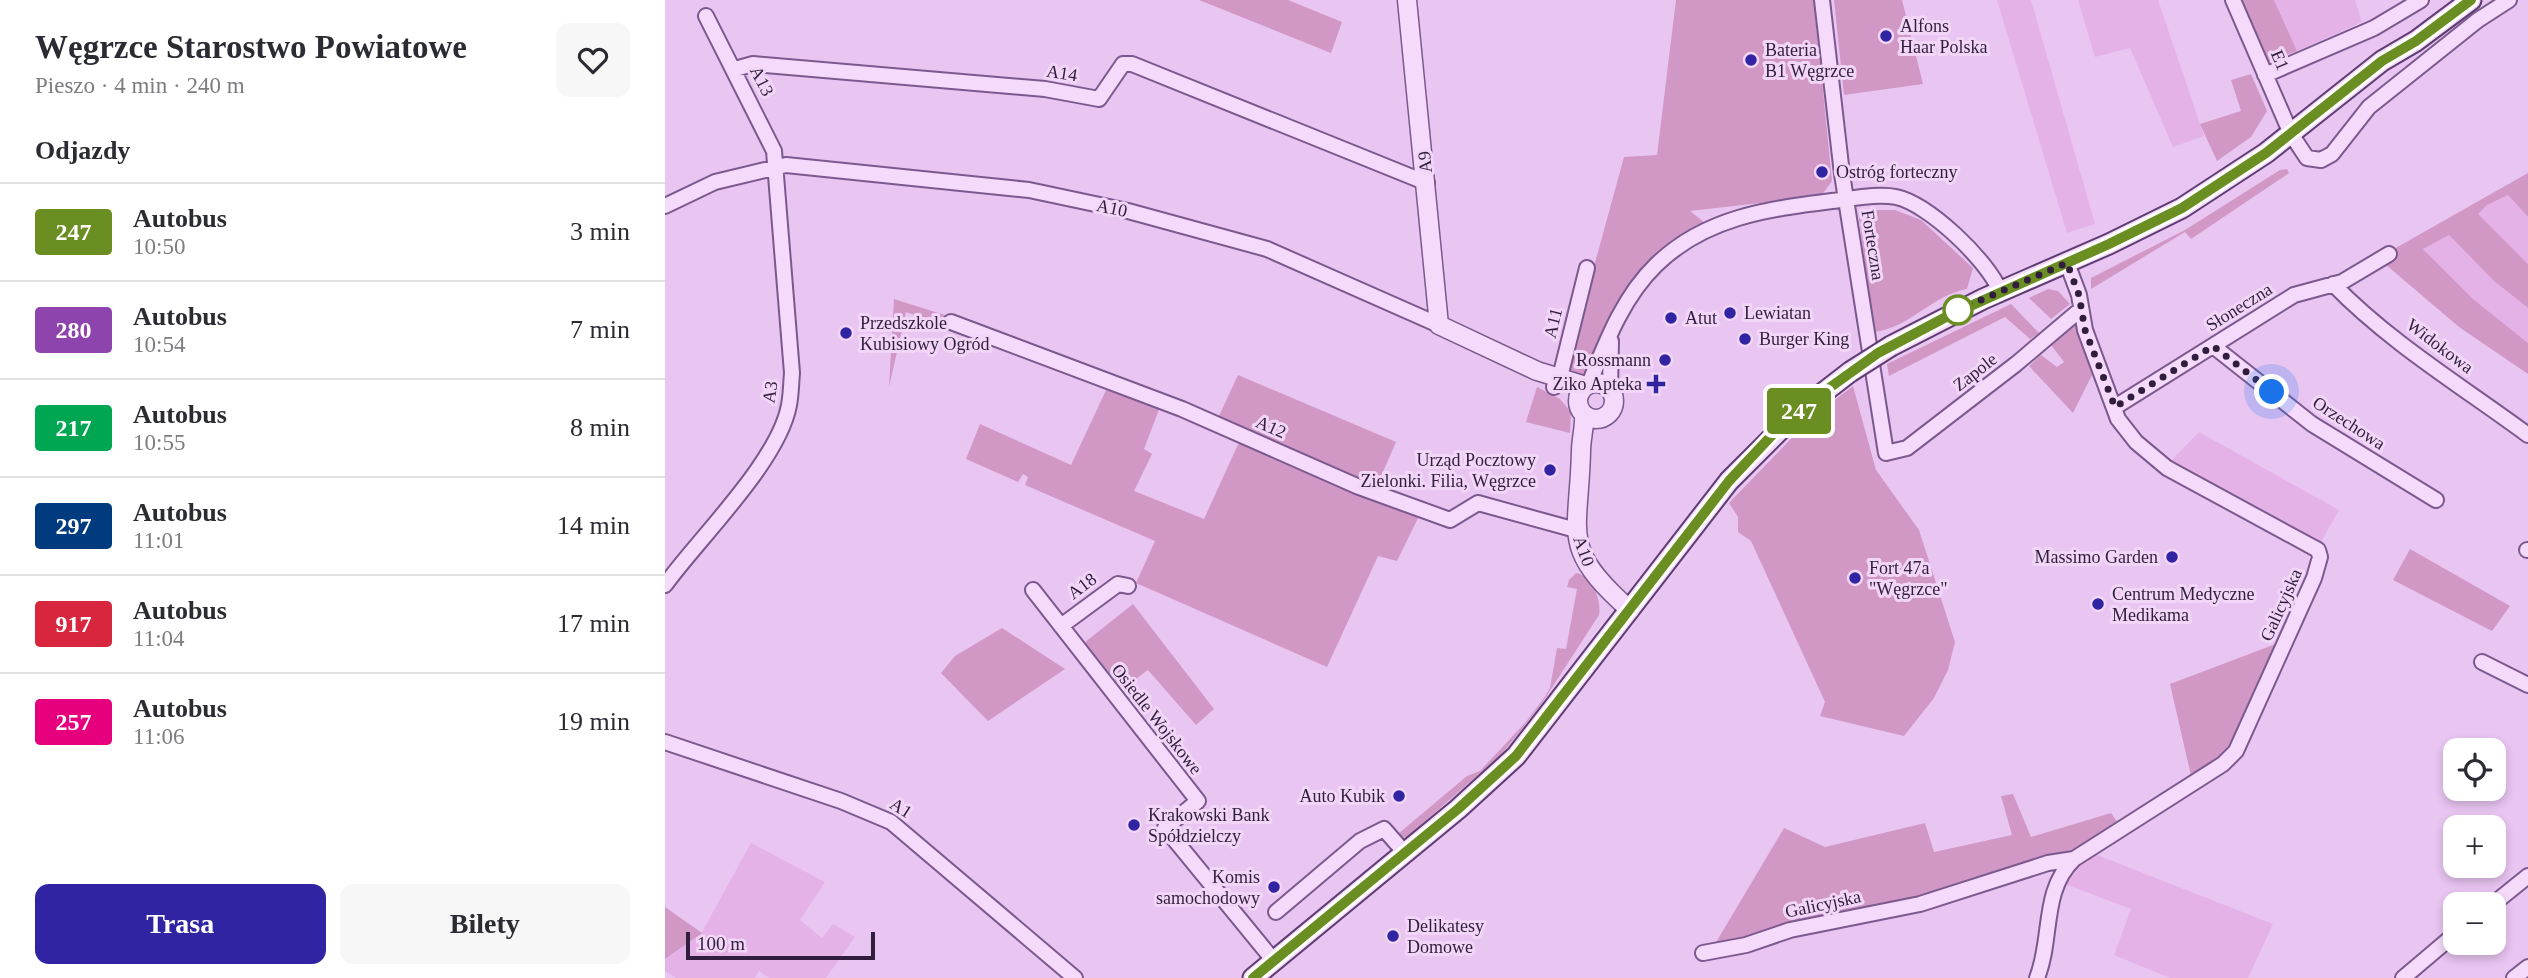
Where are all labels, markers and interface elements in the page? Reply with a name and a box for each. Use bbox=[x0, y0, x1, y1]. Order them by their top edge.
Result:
place label: Alfons Haar Polska bbox=[1900, 16, 1987, 57]
button: heart bbox=[556, 23, 630, 97]
marker: Alfons Haar Polska bbox=[1878, 28, 1894, 44]
text: Węgrzce Starostwo Powiatowe bbox=[35, 29, 467, 65]
place label: Bateria B1 Węgrzce bbox=[1765, 40, 1854, 81]
street label: E1 bbox=[2267, 47, 2293, 73]
marker: Bateria B1 Węgrzce bbox=[1743, 52, 1759, 68]
street label: A14 bbox=[1045, 61, 1079, 85]
street label: A13 bbox=[746, 63, 778, 99]
text: Pieszo · 4 min · 240 m bbox=[35, 73, 245, 98]
text: Odjazdy bbox=[35, 136, 130, 165]
street label: A9 bbox=[1414, 150, 1436, 174]
place label: Ostróg forteczny bbox=[1836, 162, 1957, 182]
marker: Ostróg forteczny bbox=[1814, 164, 1830, 180]
street label: A10 bbox=[1095, 195, 1129, 221]
text: Autobus bbox=[133, 204, 227, 233]
street label: Forteczna bbox=[1858, 208, 1888, 282]
text: 3 min bbox=[570, 217, 630, 246]
text: 247 bbox=[56, 219, 92, 245]
text: 10:50 bbox=[133, 234, 185, 259]
street label: Słoneczna bbox=[2202, 279, 2276, 335]
unlabelled marker bbox=[1943, 295, 1973, 325]
text: Autobus bbox=[133, 302, 227, 331]
place label: Lewiatan bbox=[1744, 303, 1811, 323]
marker: Lewiatan bbox=[1722, 305, 1738, 321]
street label: A11 bbox=[1540, 306, 1566, 340]
place label: Atut bbox=[1685, 308, 1717, 328]
marker: Atut bbox=[1663, 310, 1679, 326]
place label: Przedszkole Kubisiowy Ogród bbox=[860, 313, 990, 354]
street label: Widokowa bbox=[2403, 314, 2477, 378]
text: 7 min bbox=[570, 315, 630, 344]
text: 280 bbox=[56, 317, 92, 343]
marker: Przedszkole Kubisiowy Ogród bbox=[838, 325, 854, 341]
place label: Burger King bbox=[1759, 329, 1849, 349]
marker: Burger King bbox=[1737, 331, 1753, 347]
text: 10:54 bbox=[133, 332, 185, 357]
street label: Zapole bbox=[1949, 349, 2001, 395]
place label: Rossmann bbox=[1576, 350, 1651, 370]
marker: Rossmann bbox=[1657, 352, 1673, 368]
place label: Ziko Apteka bbox=[1553, 374, 1642, 394]
your location bbox=[2254, 374, 2289, 409]
marker: Ziko Apteka bbox=[1648, 376, 1664, 392]
street label: A3 bbox=[758, 380, 782, 404]
line badge: 247 bbox=[1759, 388, 1839, 434]
street label: Orzechowa bbox=[2309, 392, 2389, 454]
text: 247 bbox=[1781, 398, 1817, 424]
text: Autobus bbox=[133, 400, 227, 429]
street label: A12 bbox=[1253, 412, 1289, 442]
text: 8 min bbox=[570, 413, 630, 442]
text: 217 bbox=[56, 415, 92, 441]
text: 10:55 bbox=[133, 430, 185, 455]
place label: Urząd Pocztowy Zielonki. Filia, Węgrzce bbox=[1360, 450, 1536, 491]
marker: Urząd Pocztowy Zielonki. Filia, Węgrzce bbox=[1542, 462, 1558, 478]
text: Autobus bbox=[133, 498, 227, 527]
text: 14 min bbox=[557, 511, 630, 540]
text: 297 bbox=[56, 513, 92, 539]
text: 11:01 bbox=[133, 528, 185, 553]
street label: A10 bbox=[1569, 533, 1599, 569]
place label: Massimo Garden bbox=[2035, 547, 2158, 567]
marker: Massimo Garden bbox=[2164, 549, 2180, 565]
place label: Fort 47a "Węgrzce" bbox=[1869, 558, 1948, 599]
street label: Galicyjska bbox=[2256, 566, 2306, 644]
street label: A18 bbox=[1064, 569, 1100, 603]
marker: Fort 47a "Węgrzce" bbox=[1847, 570, 1863, 586]
place label: Centrum Medyczne Medikama bbox=[2112, 584, 2254, 625]
text: Autobus bbox=[133, 596, 227, 625]
marker: Centrum Medyczne Medikama bbox=[2090, 596, 2106, 612]
text: 17 min bbox=[557, 609, 630, 638]
text: 917 bbox=[56, 611, 92, 637]
text: 11:04 bbox=[133, 626, 185, 651]
street label: Osiedle Wojskowe bbox=[1108, 660, 1206, 778]
text: Autobus bbox=[133, 694, 227, 723]
text: 19 min bbox=[557, 707, 630, 736]
text: 257 bbox=[56, 709, 92, 735]
text: 11:06 bbox=[133, 724, 185, 749]
map controls bbox=[2443, 738, 2506, 955]
button: locate bbox=[2443, 738, 2506, 801]
place label: Auto Kubik bbox=[1300, 786, 1385, 806]
marker: Auto Kubik bbox=[1391, 788, 1407, 804]
street label: A1 bbox=[886, 794, 916, 822]
place label: Krakowski Bank Spółdzielczy bbox=[1148, 805, 1269, 846]
button: + bbox=[2443, 815, 2506, 878]
marker: Krakowski Bank Spółdzielczy bbox=[1126, 817, 1142, 833]
place label: Komis samochodowy bbox=[1156, 867, 1260, 908]
marker: Komis samochodowy bbox=[1266, 879, 1282, 895]
button: Trasa bbox=[35, 884, 326, 964]
button: Bilety bbox=[340, 884, 630, 964]
street label: Galicyjska bbox=[1783, 886, 1863, 922]
button: − bbox=[2443, 892, 2506, 955]
place label: Delikatesy Domowe bbox=[1407, 916, 1484, 957]
marker: Delikatesy Domowe bbox=[1385, 928, 1401, 944]
scale bar bbox=[686, 929, 875, 961]
text: 100 m bbox=[697, 933, 745, 954]

